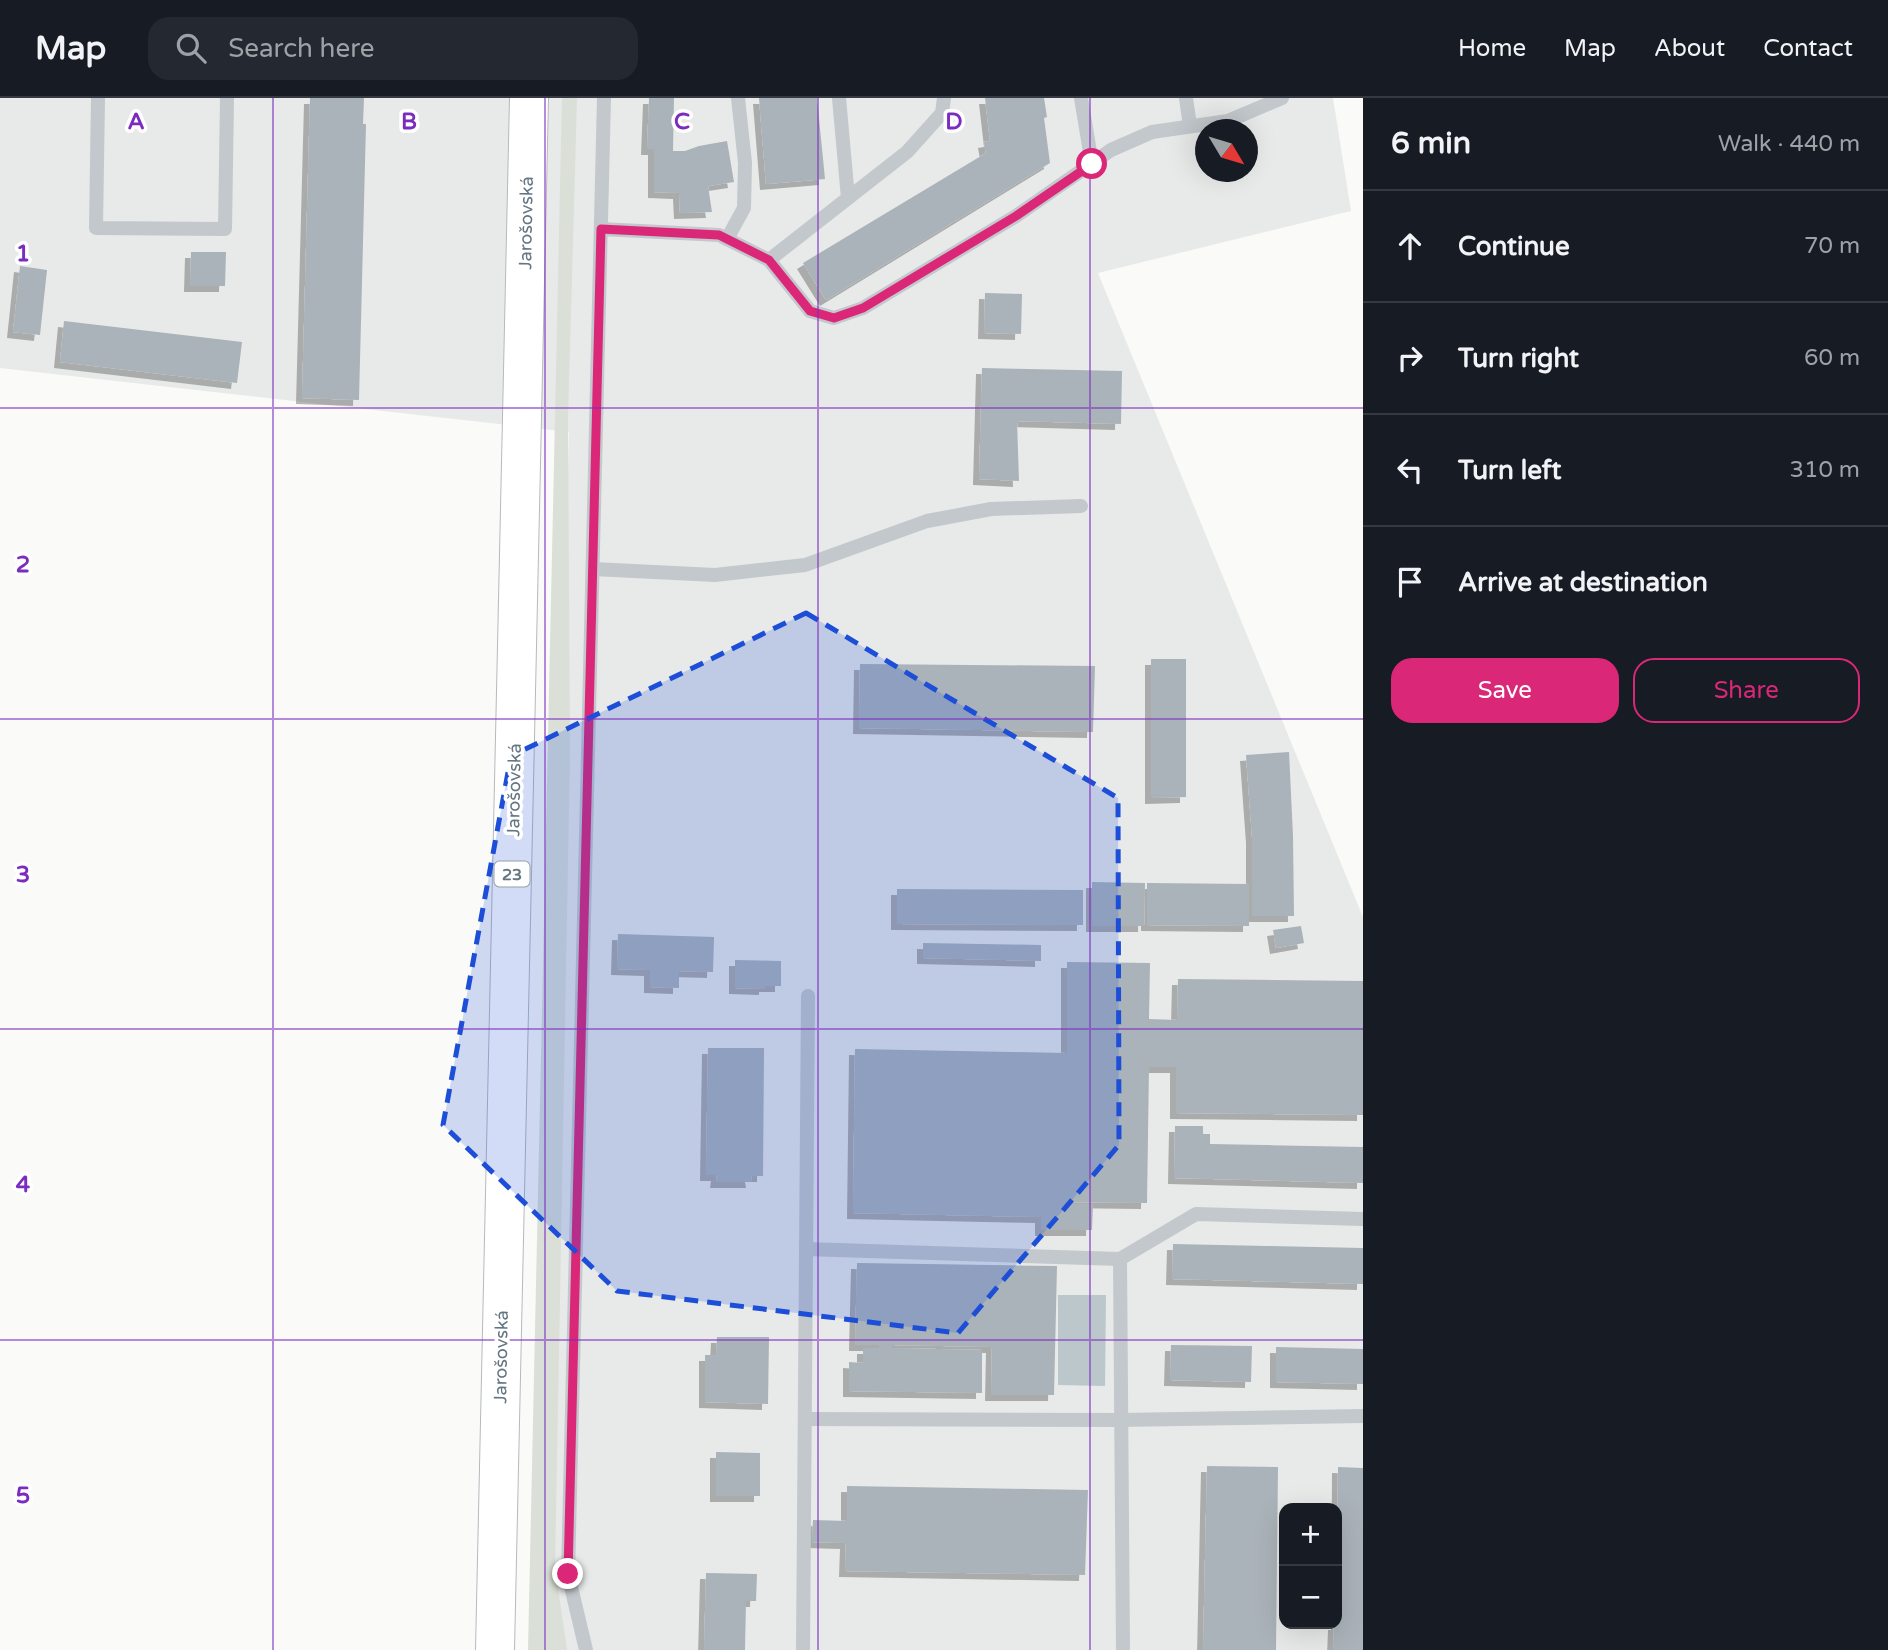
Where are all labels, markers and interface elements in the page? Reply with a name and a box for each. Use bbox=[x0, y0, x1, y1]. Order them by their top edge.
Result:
search box bbox=[148, 17, 638, 80]
text: Map bbox=[35, 29, 106, 68]
icon: search bbox=[172, 29, 210, 67]
text: Search here bbox=[228, 33, 374, 64]
text: Home bbox=[1458, 34, 1526, 63]
text: Map bbox=[1564, 34, 1616, 63]
text: About bbox=[1654, 34, 1725, 63]
text: Contact bbox=[1763, 34, 1853, 63]
text: A bbox=[127, 108, 145, 136]
text: B bbox=[401, 108, 417, 136]
text: C bbox=[674, 108, 690, 136]
text: D bbox=[945, 108, 963, 136]
north arrow bbox=[1195, 119, 1258, 182]
text: 6 min bbox=[1391, 125, 1471, 162]
text: Walk · 440 m bbox=[1718, 130, 1860, 158]
route start bbox=[1076, 148, 1107, 179]
street label: Jarošovská bbox=[514, 176, 538, 270]
icon: ahead bbox=[1391, 227, 1429, 265]
text: Continue bbox=[1458, 231, 1570, 262]
text: 70 m bbox=[1804, 232, 1860, 260]
text: 1 bbox=[16, 240, 30, 268]
icon: right bbox=[1391, 339, 1429, 377]
text: Turn right bbox=[1458, 343, 1579, 374]
text: 60 m bbox=[1804, 344, 1860, 372]
icon: left bbox=[1391, 451, 1429, 489]
text: Turn left bbox=[1458, 455, 1561, 486]
text: 310 m bbox=[1790, 456, 1860, 484]
text: 2 bbox=[16, 551, 30, 579]
icon: arrive bbox=[1391, 563, 1429, 601]
text: Arrive at destination bbox=[1458, 567, 1708, 598]
button: Save bbox=[1391, 658, 1619, 723]
button: Share bbox=[1633, 658, 1860, 723]
street label: Jarošovská bbox=[502, 743, 526, 837]
text: 3 bbox=[16, 861, 30, 889]
road number: 23 bbox=[494, 862, 530, 887]
text: 4 bbox=[16, 1171, 31, 1199]
street label: Jarošovská bbox=[489, 1310, 513, 1404]
text: 5 bbox=[16, 1482, 30, 1510]
map controls bbox=[1279, 1503, 1342, 1629]
button: + bbox=[1279, 1503, 1342, 1566]
route end bbox=[552, 1558, 583, 1589]
button: − bbox=[1279, 1566, 1342, 1629]

